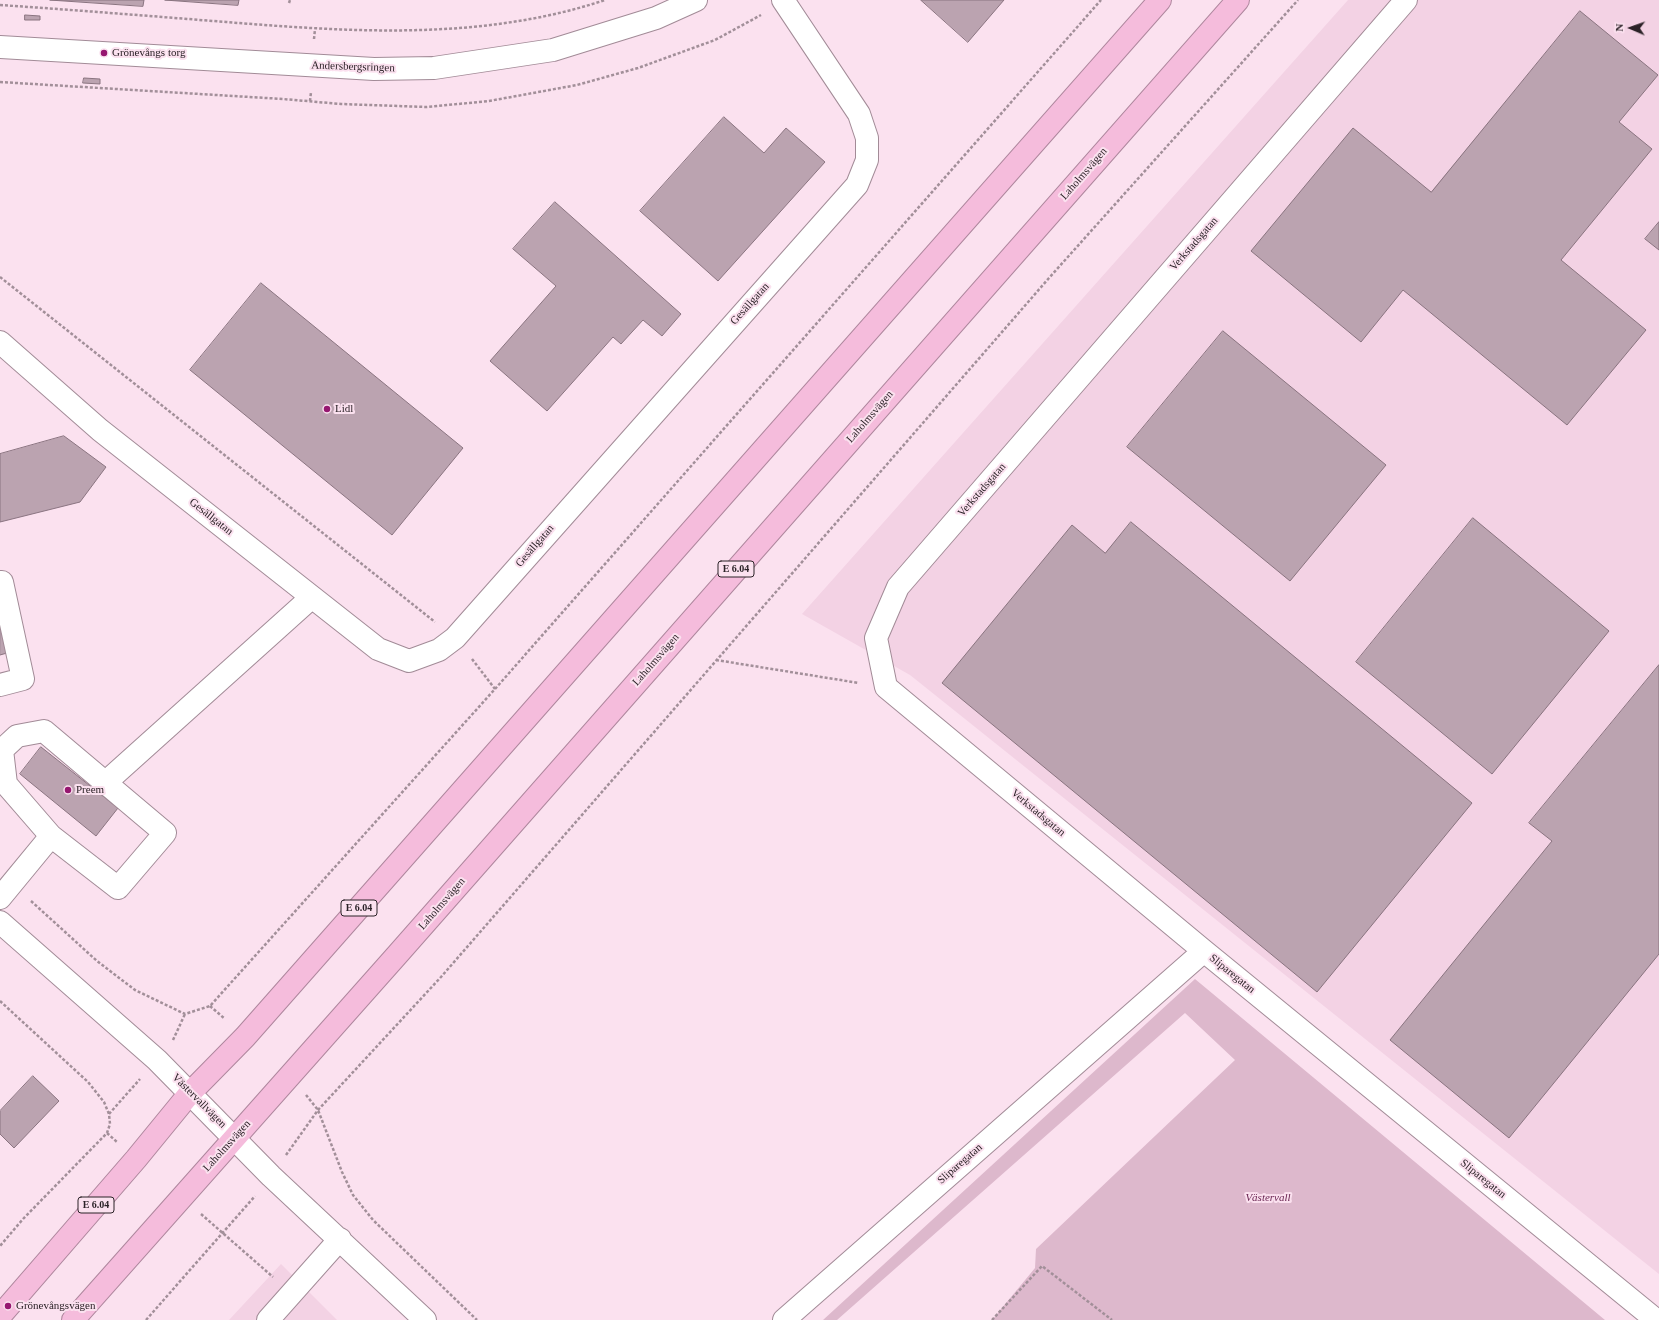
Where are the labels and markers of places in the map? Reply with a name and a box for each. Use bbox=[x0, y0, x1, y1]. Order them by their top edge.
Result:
place label: Grönevångs torg bbox=[112, 46, 185, 60]
marker: Grönevångs torg bbox=[99, 48, 109, 58]
place label: Lidl bbox=[335, 402, 353, 416]
marker: Lidl bbox=[322, 404, 332, 414]
place label: Preem bbox=[76, 783, 104, 797]
marker: Preem bbox=[63, 785, 73, 795]
place label: Grönevångsvägen bbox=[16, 1299, 95, 1313]
marker: Grönevångsvägen bbox=[3, 1301, 13, 1311]

